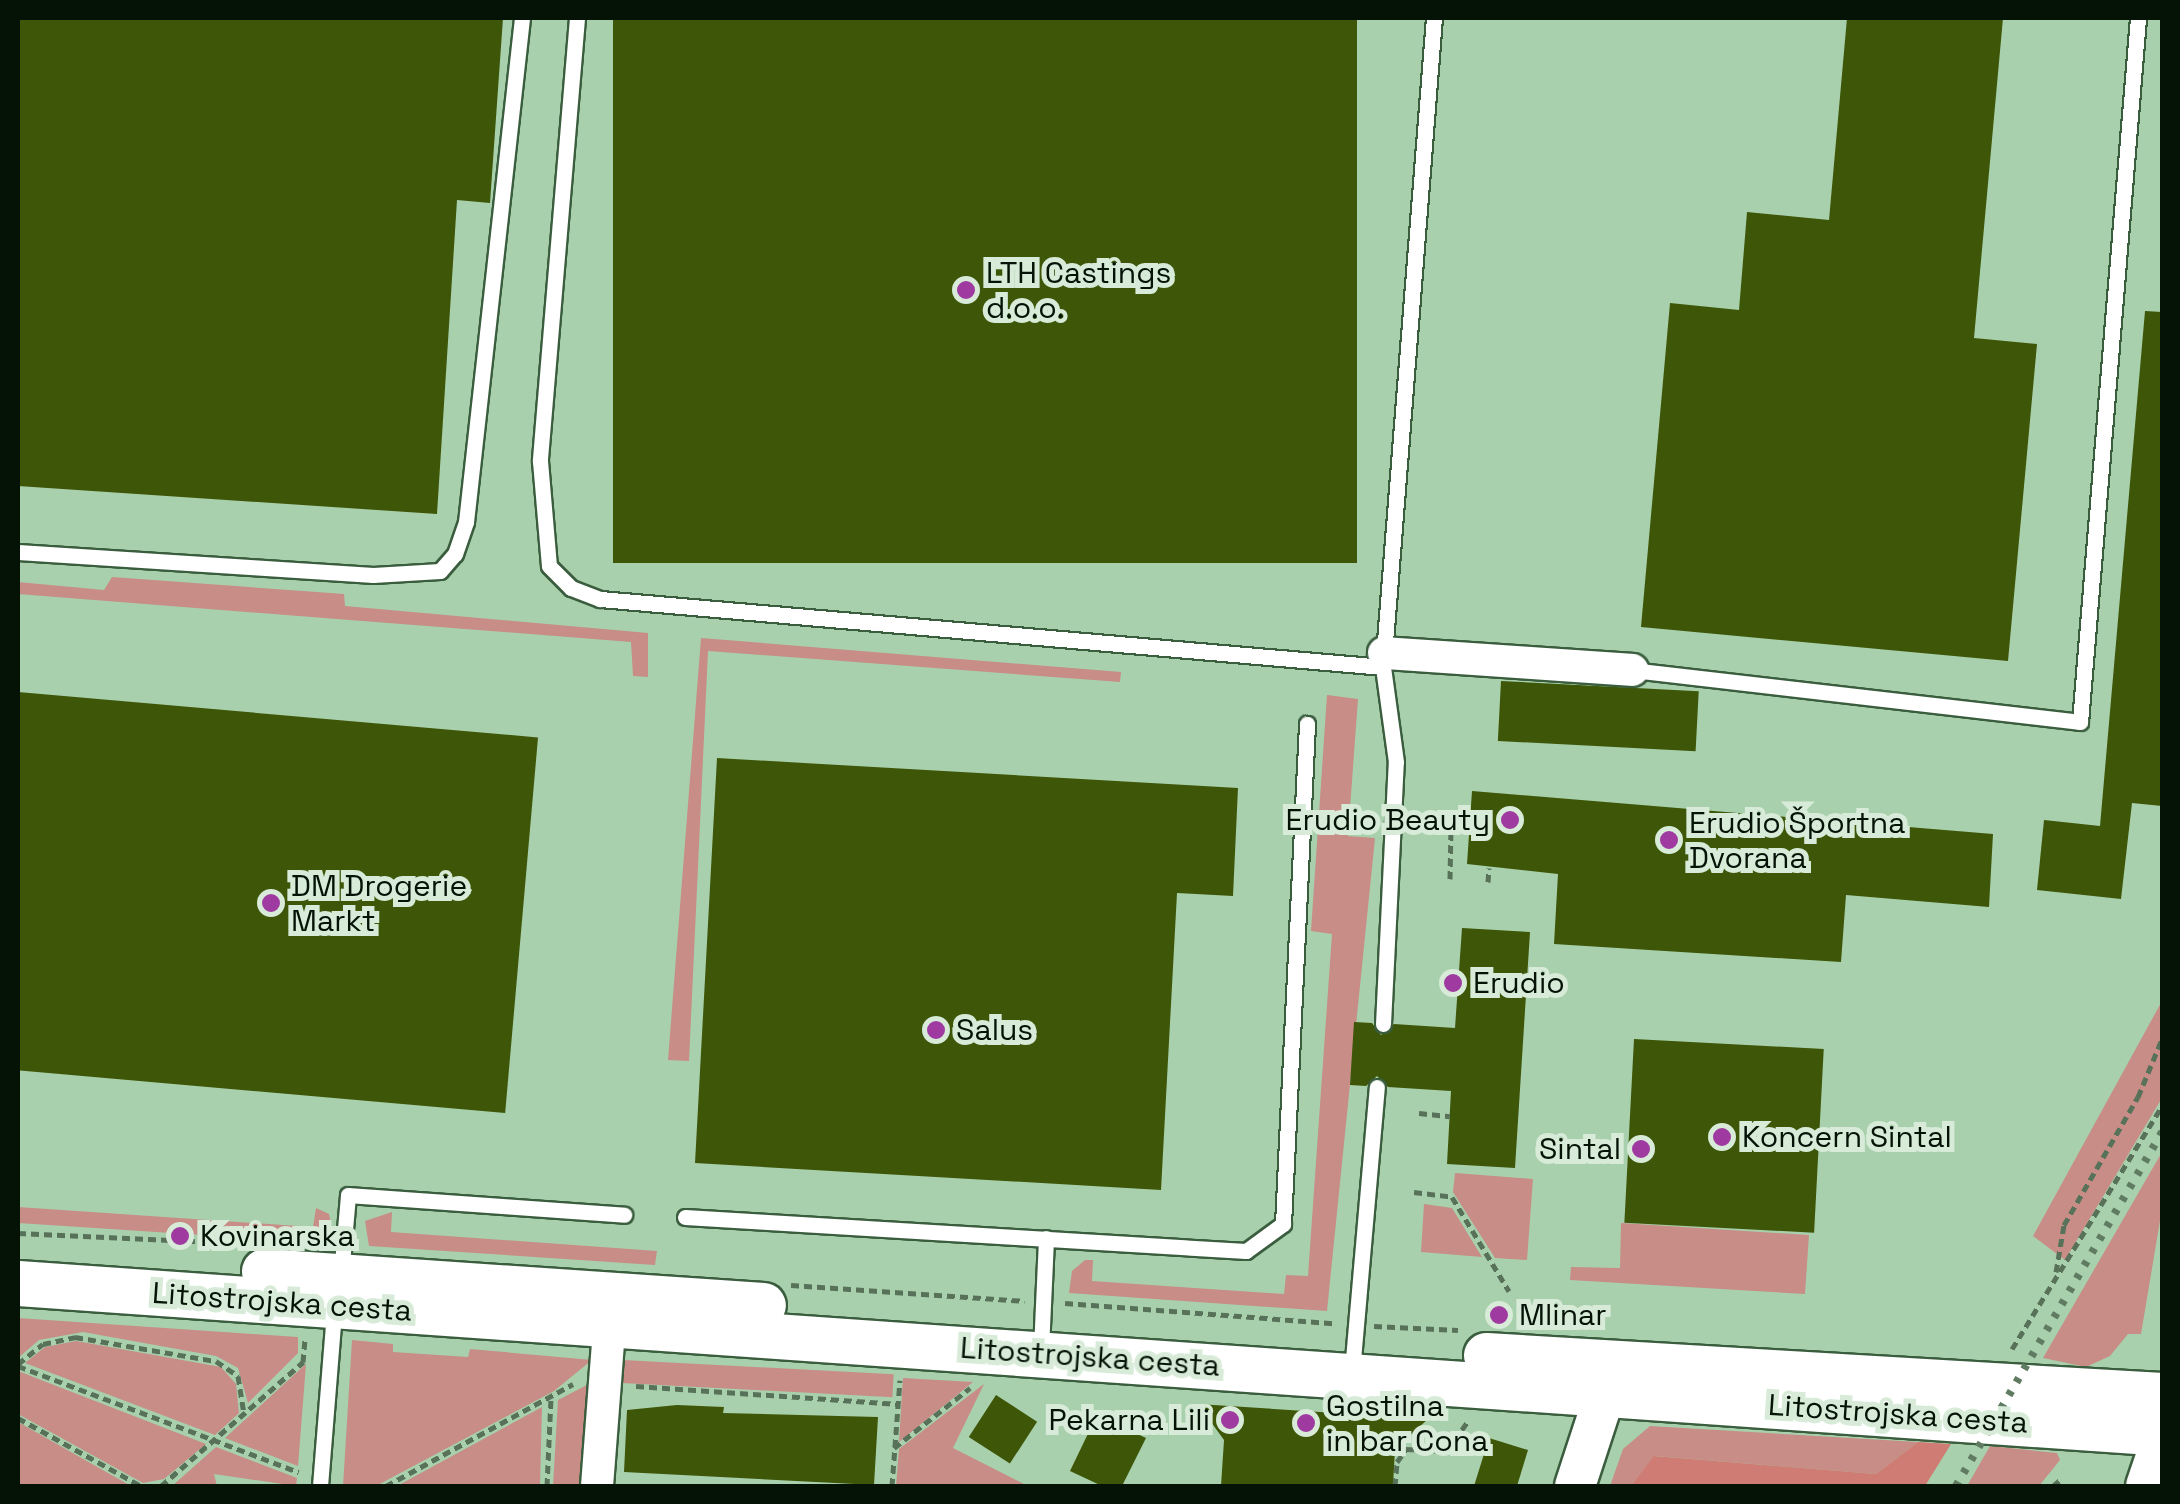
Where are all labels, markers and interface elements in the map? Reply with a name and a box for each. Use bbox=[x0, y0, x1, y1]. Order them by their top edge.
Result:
place label: LTH Castings d.o.o. bbox=[986, 255, 1171, 326]
marker: LTH Castings d.o.o. bbox=[955, 279, 977, 301]
place label: Erudio Beauty bbox=[1286, 802, 1490, 838]
place label: Erudio Športna Dvorana bbox=[1689, 805, 1905, 876]
marker: Erudio Beauty bbox=[1499, 809, 1521, 831]
marker: Erudio Športna Dvorana bbox=[1658, 829, 1680, 851]
place label: DM Drogerie Markt bbox=[291, 868, 467, 938]
marker: DM Drogerie Markt bbox=[260, 892, 282, 914]
place label: Erudio bbox=[1473, 965, 1565, 1001]
marker: Erudio bbox=[1442, 972, 1464, 994]
place label: Salus bbox=[956, 1012, 1033, 1048]
marker: Salus bbox=[925, 1019, 947, 1041]
place label: Koncern Sintal bbox=[1742, 1119, 1952, 1155]
marker: Koncern Sintal bbox=[1711, 1126, 1733, 1148]
place label: Sintal bbox=[1539, 1131, 1621, 1167]
marker: Sintal bbox=[1630, 1138, 1652, 1160]
place label: Kovinarska bbox=[200, 1218, 355, 1254]
marker: Kovinarska bbox=[169, 1225, 191, 1247]
street label: Litostrojska cesta bbox=[151, 1275, 413, 1329]
place label: Mlinar bbox=[1519, 1297, 1607, 1333]
marker: Mlinar bbox=[1488, 1304, 1510, 1326]
street label: Litostrojska cesta bbox=[959, 1330, 1221, 1384]
street label: Litostrojska cesta bbox=[1767, 1387, 2029, 1441]
place label: Gostilna in bar Cona bbox=[1326, 1388, 1488, 1458]
place label: Pekarna Lili bbox=[1049, 1402, 1210, 1438]
marker: Pekarna Lili bbox=[1219, 1409, 1241, 1431]
marker: Gostilna in bar Cona bbox=[1295, 1412, 1317, 1434]

